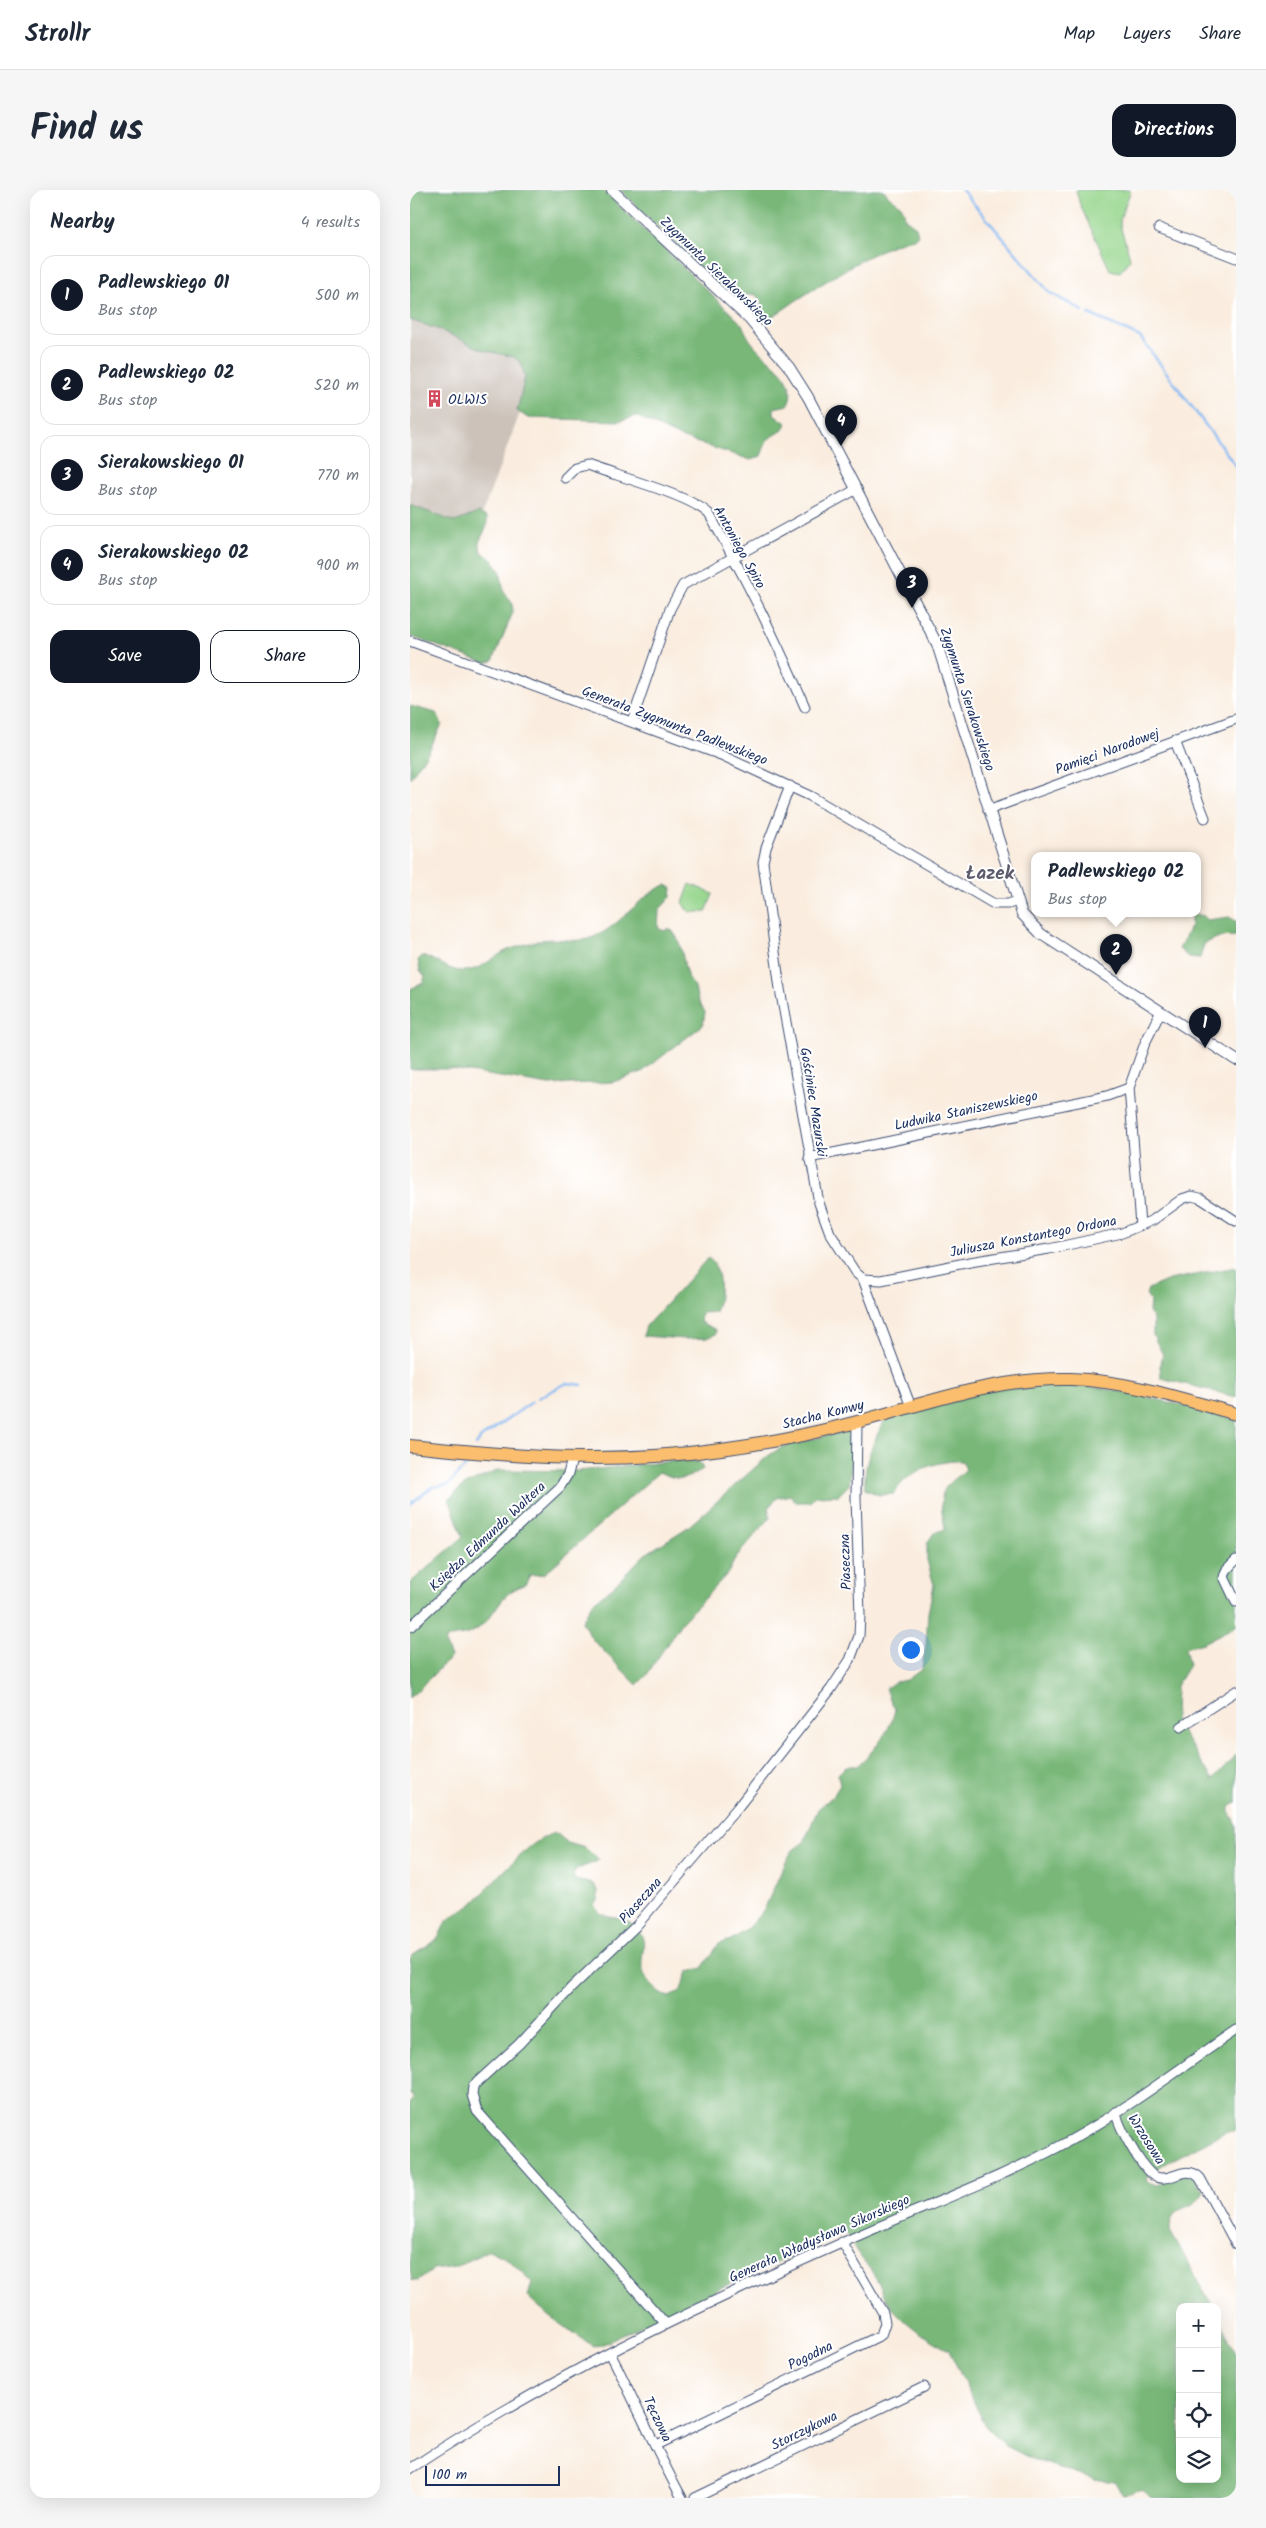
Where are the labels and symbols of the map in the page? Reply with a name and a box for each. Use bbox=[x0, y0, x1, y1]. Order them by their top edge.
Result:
street label: Zygmunta Sierakowskiego bbox=[655, 212, 778, 332]
building icon: OLWIS bbox=[424, 389, 444, 409]
place label: OLWIS bbox=[448, 389, 488, 411]
pin: 4 bbox=[825, 405, 857, 446]
street label: Antoniego Spiro bbox=[707, 502, 771, 593]
pin: 3 bbox=[896, 567, 928, 608]
street label: Zygmunta Sierakowskiego bbox=[933, 624, 1001, 774]
street label: Generała Zygmunta Padlewskiego bbox=[579, 680, 771, 772]
street label: Pamięci Narodowej bbox=[1052, 723, 1163, 781]
district label: Łazek bbox=[966, 859, 1015, 889]
pin: 2 bbox=[1100, 934, 1132, 975]
pin: 1 bbox=[1189, 1007, 1221, 1048]
street label: Gościniec Mazurski bbox=[794, 1046, 833, 1159]
street label: Ludwika Staniszewskiego bbox=[892, 1085, 1040, 1137]
street label: Juliusza Konstantego Ordona bbox=[948, 1210, 1118, 1264]
street label: Stacha Konwy bbox=[780, 1394, 867, 1436]
street label: Księdza Edmunda Waltera bbox=[424, 1477, 551, 1597]
street label: Piaseczna bbox=[834, 1534, 858, 1590]
your location bbox=[898, 1637, 924, 1663]
street label: Piaseczna bbox=[614, 1872, 668, 1929]
street label: Wrzosowa bbox=[1122, 2110, 1170, 2169]
street label: Generała Władysława Sikorskiego bbox=[725, 2189, 913, 2289]
street label: Pogodna bbox=[784, 2336, 837, 2376]
street label: Tęczowa bbox=[637, 2393, 677, 2446]
street label: Storczykowa bbox=[767, 2405, 841, 2456]
scale bar bbox=[425, 2463, 560, 2486]

